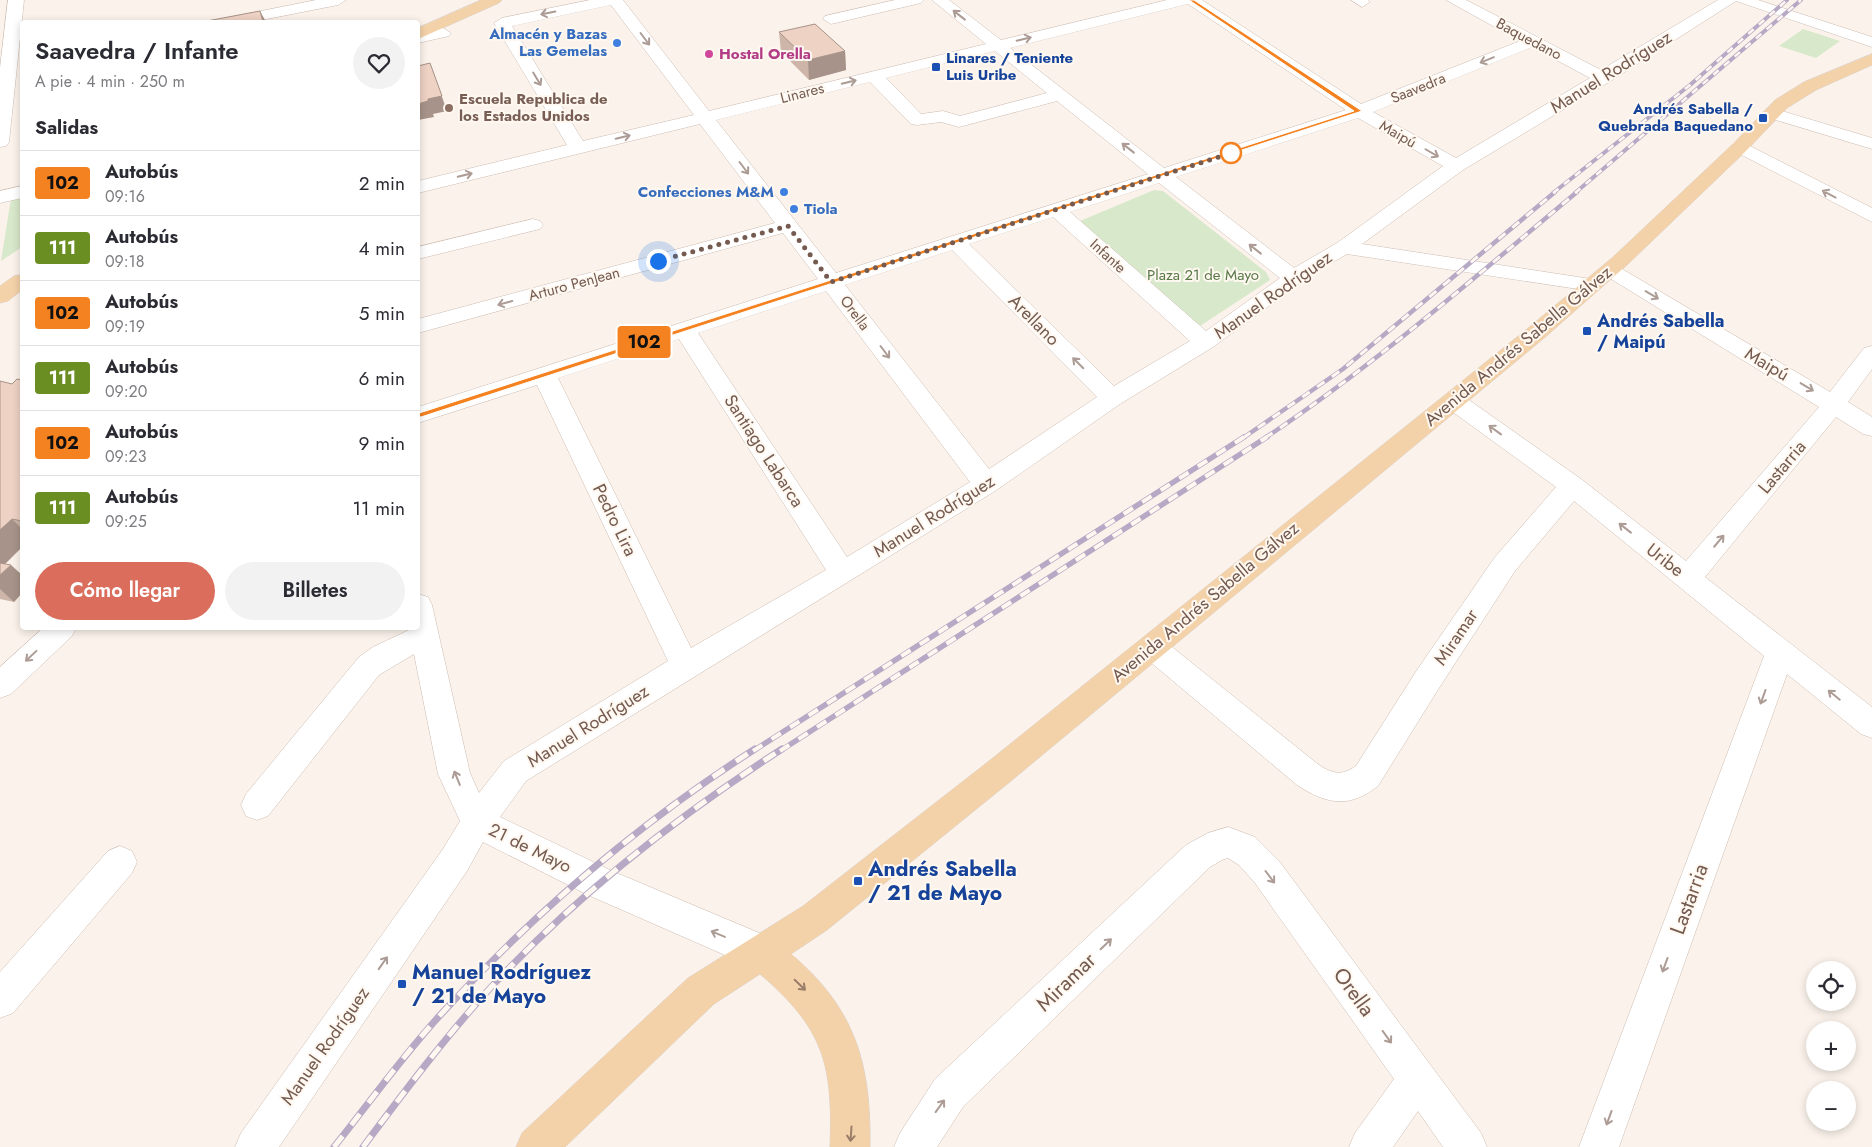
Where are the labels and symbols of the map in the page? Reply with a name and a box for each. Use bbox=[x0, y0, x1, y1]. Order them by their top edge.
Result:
one-way arrow bbox=[540, 9, 556, 19]
one-way arrow bbox=[953, 10, 966, 21]
street label: Baquedano bbox=[1492, 12, 1566, 66]
place label: Almacén y Bazas Las Gemelas bbox=[488, 23, 607, 62]
street label: Manuel Rodríguez bbox=[1545, 24, 1677, 120]
one-way arrow bbox=[640, 32, 650, 46]
one-way arrow bbox=[1015, 34, 1031, 44]
marker: Almacén y Bazas Las Gemelas bbox=[611, 37, 623, 49]
place label: Hostal Orella bbox=[719, 43, 811, 65]
place label: Linares / Teniente Luis Uribe bbox=[946, 47, 1074, 86]
marker: Hostal Orella bbox=[703, 48, 715, 60]
one-way arrow bbox=[1480, 56, 1495, 65]
marker: Linares / Teniente Luis Uribe bbox=[930, 61, 942, 73]
street label: Saavedra bbox=[1387, 67, 1449, 109]
one-way arrow bbox=[532, 72, 542, 86]
street label: Linares bbox=[778, 77, 826, 109]
one-way arrow bbox=[840, 77, 856, 86]
place label: Escuela Republica de los Estados Unidos bbox=[459, 88, 608, 127]
place label: Andrés Sabella / Quebrada Baquedano bbox=[1598, 98, 1753, 137]
marker: Escuela Republica de los Estados Unidos bbox=[443, 102, 455, 114]
marker: Andrés Sabella / Quebrada Baquedano bbox=[1757, 112, 1769, 124]
street label: Maipú bbox=[1375, 115, 1421, 153]
one-way arrow bbox=[614, 132, 630, 141]
unlabelled marker bbox=[1220, 142, 1242, 164]
one-way arrow bbox=[1122, 143, 1135, 154]
one-way arrow bbox=[1424, 148, 1438, 158]
one-way arrow bbox=[738, 161, 749, 174]
one-way arrow bbox=[456, 170, 472, 179]
place label: Confecciones M&M bbox=[638, 181, 774, 203]
marker: Confecciones M&M bbox=[778, 186, 790, 198]
one-way arrow bbox=[1822, 189, 1837, 198]
place label: Tiola bbox=[804, 198, 838, 220]
marker: Tiola bbox=[788, 203, 800, 215]
street label: Infante bbox=[1085, 234, 1131, 278]
street label: Manuel Rodríguez bbox=[1209, 244, 1338, 346]
one-way arrow bbox=[1249, 244, 1262, 255]
your location bbox=[646, 249, 671, 274]
street label: Avenida Andrés Sabella Gálvez bbox=[1419, 259, 1618, 432]
street label: Arturo PenJean bbox=[526, 261, 622, 307]
park label: Plaza 21 de Mayo bbox=[1147, 264, 1259, 286]
street label: Arellano bbox=[1002, 288, 1066, 352]
one-way arrow bbox=[1645, 290, 1659, 300]
street label: Orella bbox=[835, 291, 875, 335]
one-way arrow bbox=[497, 298, 513, 308]
place label: Andrés Sabella / Maipú bbox=[1596, 308, 1725, 355]
marker: Andrés Sabella / Maipú bbox=[1581, 325, 1593, 337]
line badge: 102 bbox=[615, 326, 673, 358]
street label: Maipú bbox=[1740, 341, 1794, 387]
one-way arrow bbox=[880, 345, 890, 359]
one-way arrow bbox=[1071, 357, 1084, 369]
one-way arrow bbox=[1799, 383, 1813, 393]
street label: Santiago Labarca bbox=[718, 389, 810, 513]
one-way arrow bbox=[1488, 425, 1502, 435]
street label: Lastarria bbox=[1752, 435, 1812, 499]
street label: Manuel Rodríguez bbox=[868, 468, 1000, 564]
street label: Pedro Lira bbox=[586, 479, 644, 561]
street label: Avenida Andrés Sabella Gálvez bbox=[1106, 515, 1305, 688]
one-way arrow bbox=[1618, 523, 1632, 533]
one-way arrow bbox=[1714, 534, 1725, 547]
street label: Uribe bbox=[1641, 537, 1689, 583]
street label: Miramar bbox=[1428, 603, 1485, 670]
one-way arrow bbox=[25, 651, 38, 662]
street label: Manuel Rodríguez bbox=[522, 678, 654, 774]
one-way arrow bbox=[1758, 689, 1767, 705]
one-way arrow bbox=[1828, 689, 1841, 700]
one-way arrow bbox=[451, 771, 461, 786]
street label: 21 de Mayo bbox=[484, 817, 576, 879]
place label: Andrés Sabella / 21 de Mayo bbox=[867, 854, 1017, 908]
street label: Lastarria bbox=[1662, 860, 1716, 938]
one-way arrow bbox=[1265, 870, 1276, 883]
marker: Andrés Sabella / 21 de Mayo bbox=[852, 875, 864, 887]
one-way arrow bbox=[711, 929, 726, 938]
one-way arrow bbox=[1100, 938, 1113, 950]
street label: Miramar bbox=[1029, 945, 1103, 1018]
one-way arrow bbox=[378, 956, 388, 970]
place label: Manuel Rodríguez / 21 de Mayo bbox=[412, 957, 591, 1011]
one-way arrow bbox=[1660, 957, 1669, 972]
street label: Orella bbox=[1326, 961, 1382, 1023]
marker: Manuel Rodríguez / 21 de Mayo bbox=[396, 978, 408, 990]
one-way arrow bbox=[794, 979, 807, 991]
street label: Manuel Rodríguez bbox=[274, 981, 376, 1110]
one-way arrow bbox=[1381, 1030, 1392, 1043]
one-way arrow bbox=[935, 1099, 945, 1113]
one-way arrow bbox=[1604, 1109, 1613, 1125]
one-way arrow bbox=[846, 1125, 855, 1141]

